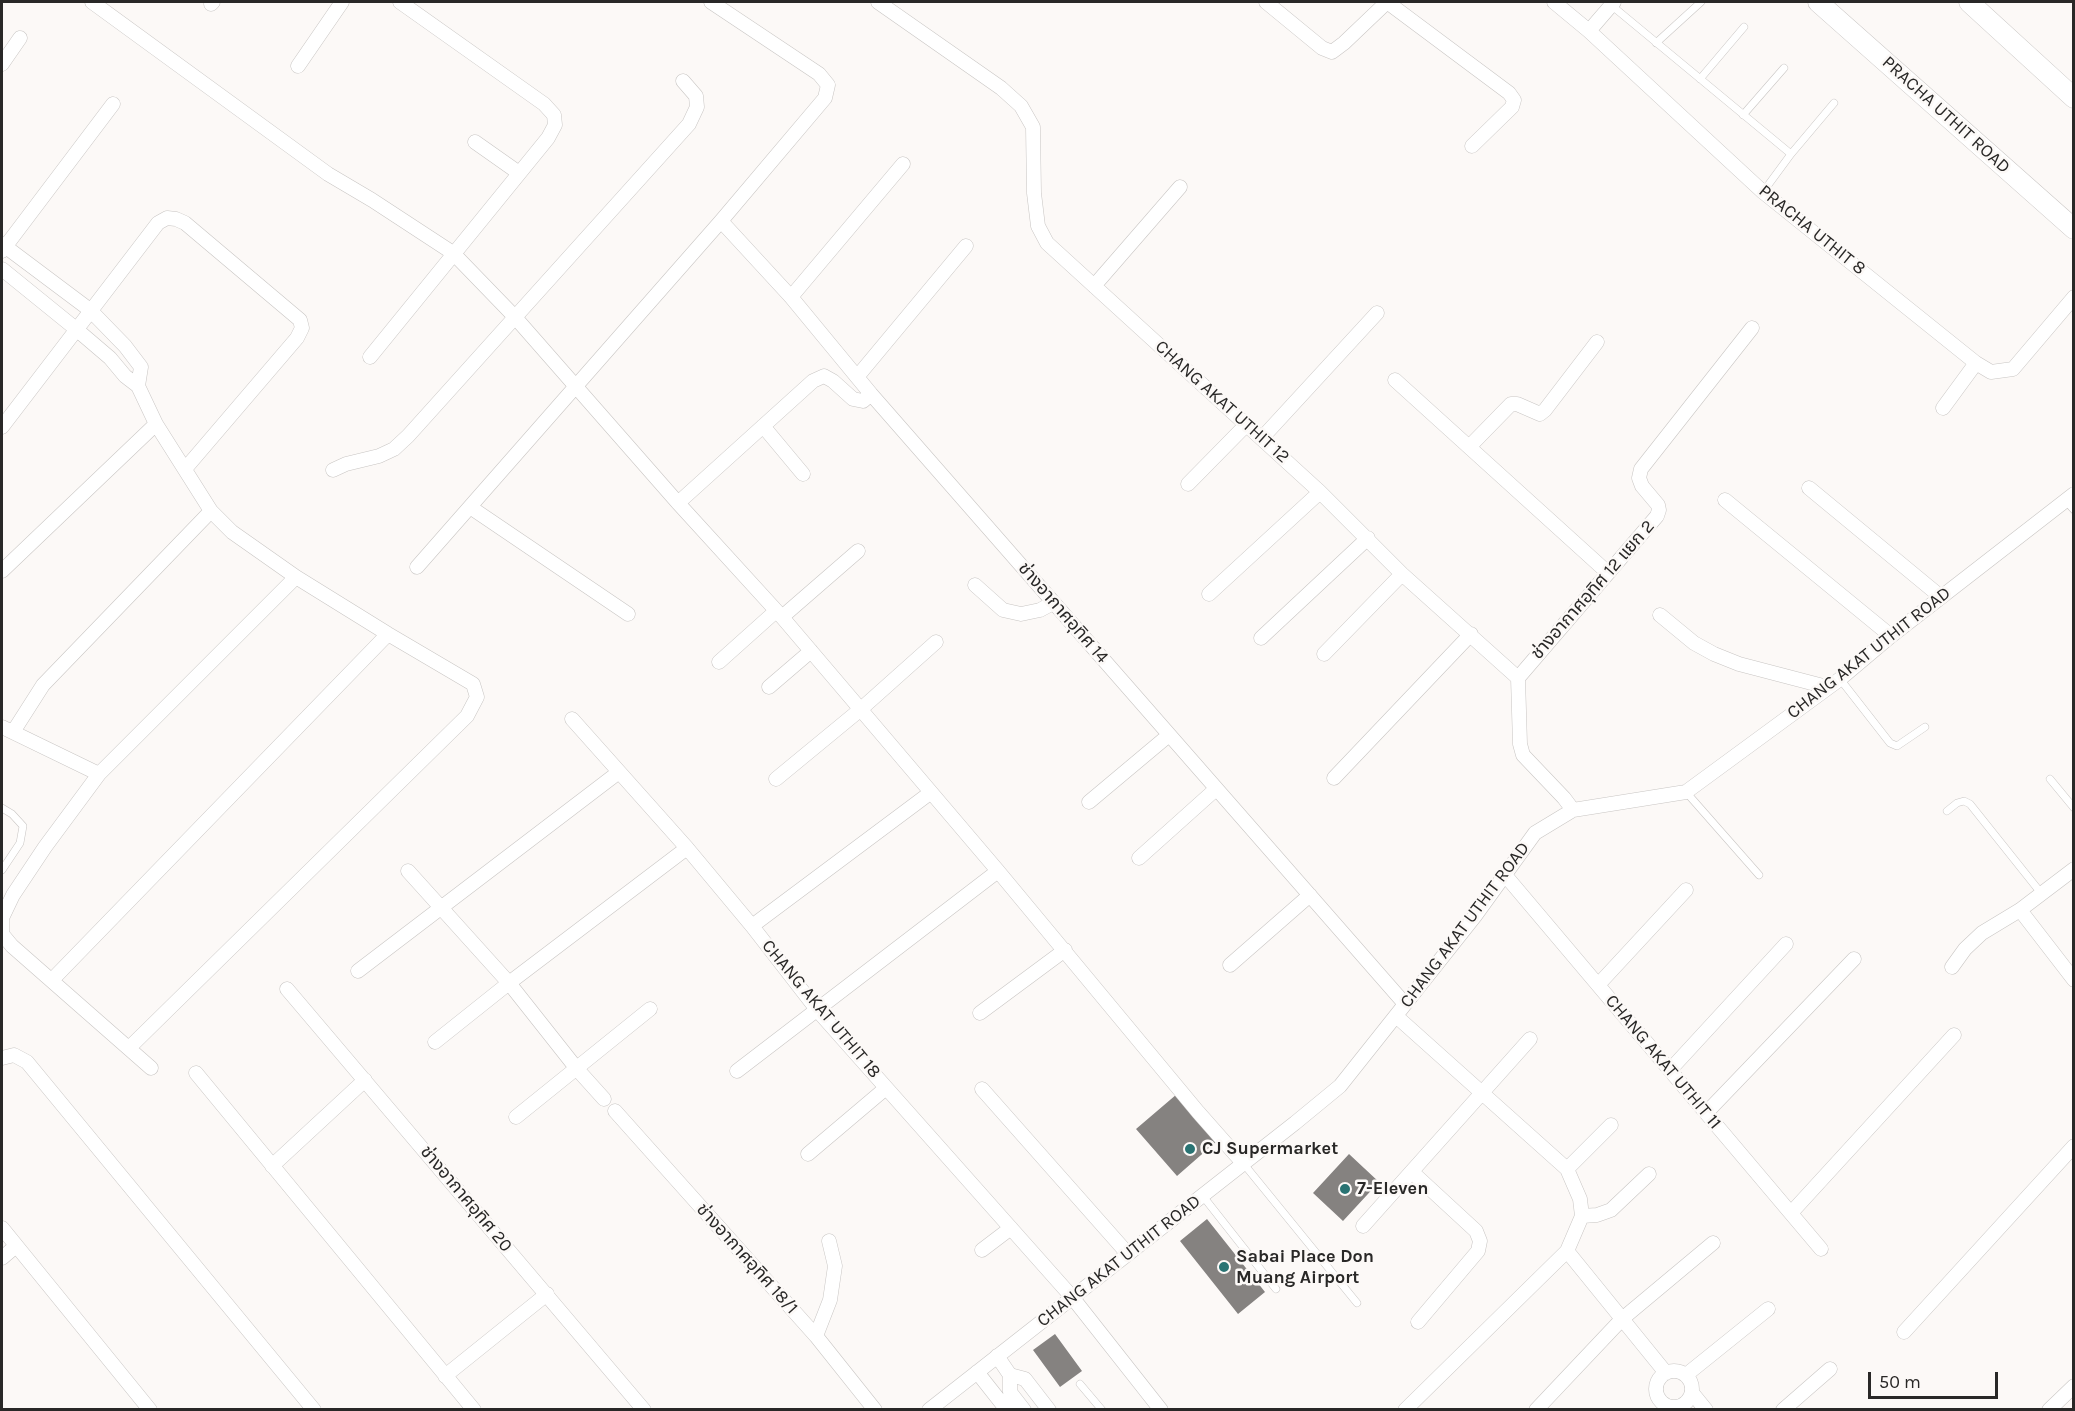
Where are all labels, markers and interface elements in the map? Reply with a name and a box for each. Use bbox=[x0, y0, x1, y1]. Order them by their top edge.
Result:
street label: PRACHA UTHIT ROAD bbox=[1877, 52, 2015, 178]
street label: PRACHA UTHIT 8 bbox=[1754, 180, 1870, 280]
street label: CHANG AKAT UTHIT 12 bbox=[1150, 336, 1294, 468]
street label: ช่างอากาศอุทิศ 12 แยก 2 bbox=[1527, 516, 1659, 664]
street label: ช่างอากาศอุทิศ 14 bbox=[1013, 558, 1113, 668]
street label: CHANG AKAT UTHIT ROAD bbox=[1783, 582, 1955, 724]
street label: CHANG AKAT UTHIT ROAD bbox=[1396, 838, 1534, 1012]
street label: CHANG AKAT UTHIT 18 bbox=[757, 935, 885, 1083]
street label: CHANG AKAT UTHIT 11 bbox=[1600, 990, 1726, 1134]
place label: CJ Supermarket bbox=[1202, 1138, 1338, 1160]
street label: ช่างอากาศอุทิศ 20 bbox=[415, 1142, 517, 1256]
marker: CJ Supermarket bbox=[1183, 1142, 1197, 1156]
place label: 7-Eleven bbox=[1357, 1178, 1428, 1200]
marker: 7-Eleven bbox=[1338, 1182, 1352, 1196]
street label: CHANG AKAT UTHIT ROAD bbox=[1033, 1190, 1205, 1332]
street label: ช่างอากาศอุทิศ 18/1 bbox=[692, 1199, 802, 1319]
place label: Sabai Place Don Muang Airport bbox=[1236, 1246, 1374, 1288]
marker: Sabai Place Don Muang Airport bbox=[1217, 1260, 1231, 1274]
scale bar bbox=[1871, 1360, 2002, 1398]
text: 50 m bbox=[1879, 1371, 1921, 1393]

